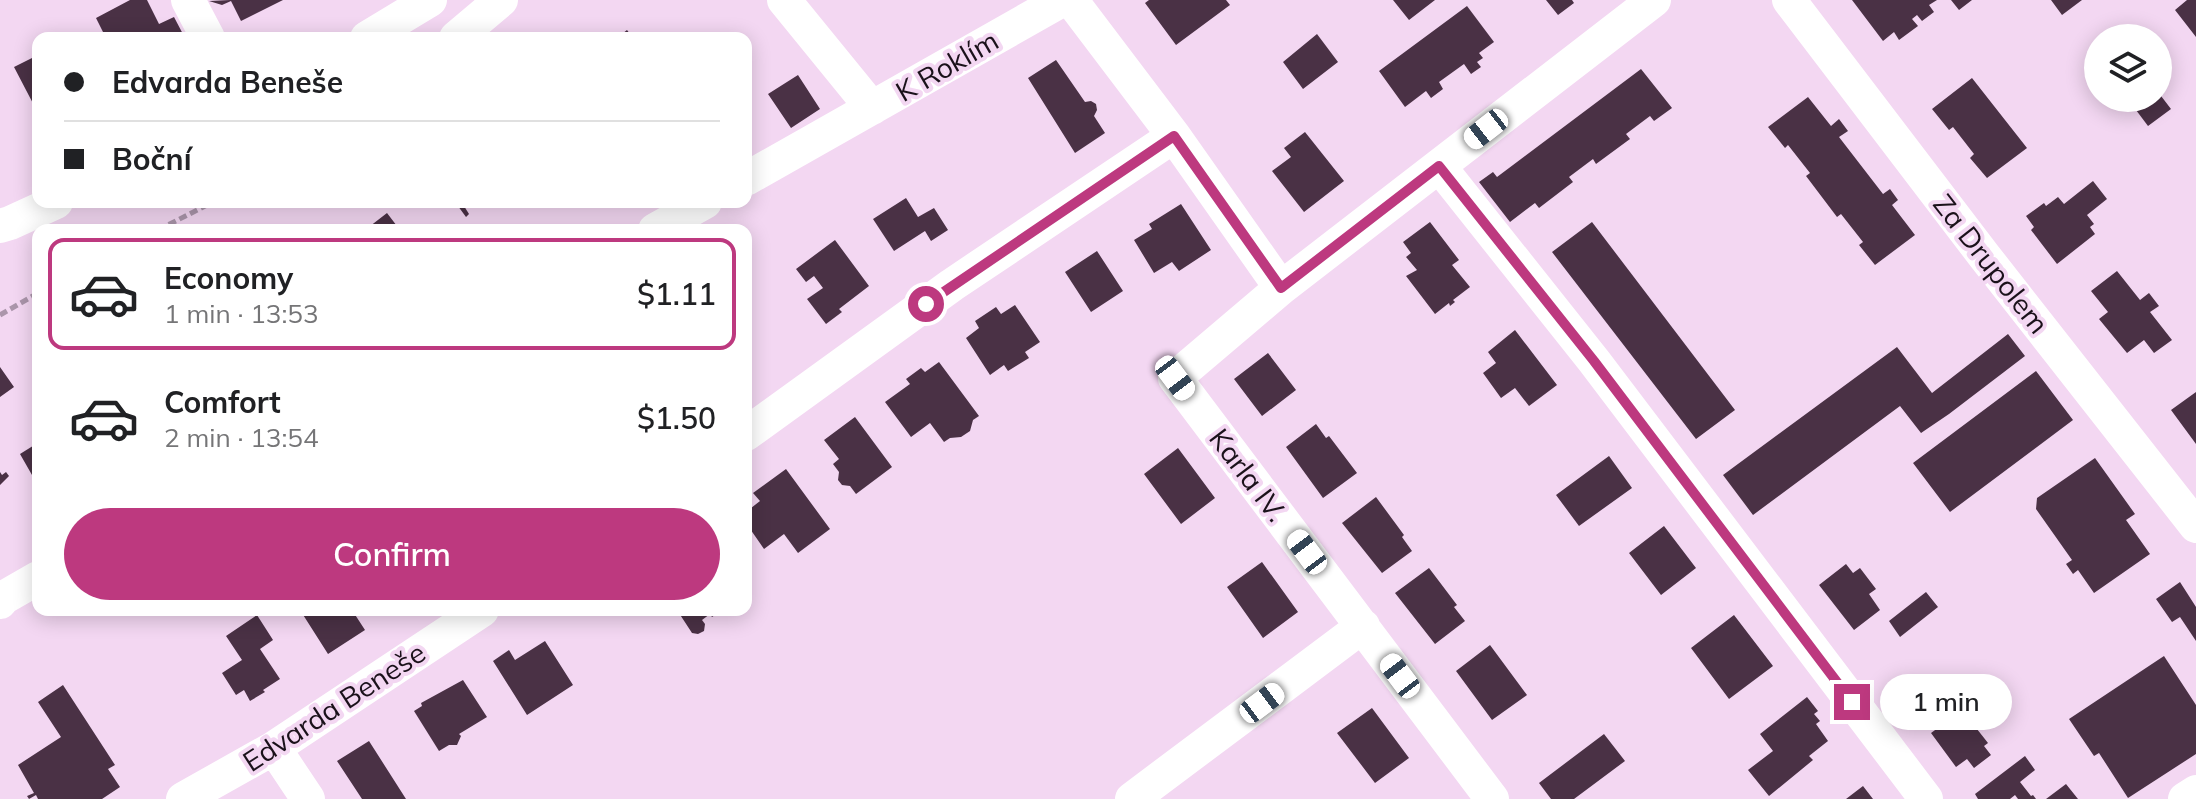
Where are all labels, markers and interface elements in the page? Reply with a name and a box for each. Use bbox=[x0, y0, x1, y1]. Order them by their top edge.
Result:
street label: K Roklím bbox=[889, 22, 1004, 109]
map controls bbox=[2084, 24, 2172, 112]
button: layers bbox=[2084, 24, 2172, 112]
text: Edvarda Beneše bbox=[112, 63, 343, 101]
car bbox=[1460, 105, 1512, 153]
text: Boční bbox=[112, 140, 192, 178]
street label: Za Drupolem bbox=[1926, 187, 2057, 340]
icon: car bbox=[68, 258, 140, 330]
text: Economy bbox=[164, 259, 293, 297]
text: $1.11 bbox=[637, 275, 716, 313]
route start bbox=[908, 286, 944, 322]
text: 1 min · 13:53 bbox=[164, 297, 319, 330]
car bbox=[1151, 352, 1199, 404]
icon: car bbox=[68, 382, 140, 454]
text: Comfort bbox=[164, 383, 281, 421]
text: $1.50 bbox=[637, 399, 716, 437]
text: 2 min · 13:54 bbox=[164, 421, 319, 454]
street label: Karla IV. bbox=[1202, 421, 1295, 528]
button: Confirm bbox=[64, 508, 720, 600]
car bbox=[1283, 526, 1331, 578]
street label: Edvarda Beneše bbox=[236, 635, 432, 779]
car bbox=[1376, 650, 1424, 702]
callout: 1 min bbox=[1880, 674, 2012, 730]
car bbox=[1236, 679, 1288, 727]
route end bbox=[1834, 684, 1870, 720]
text: 1 min bbox=[1912, 685, 1980, 718]

